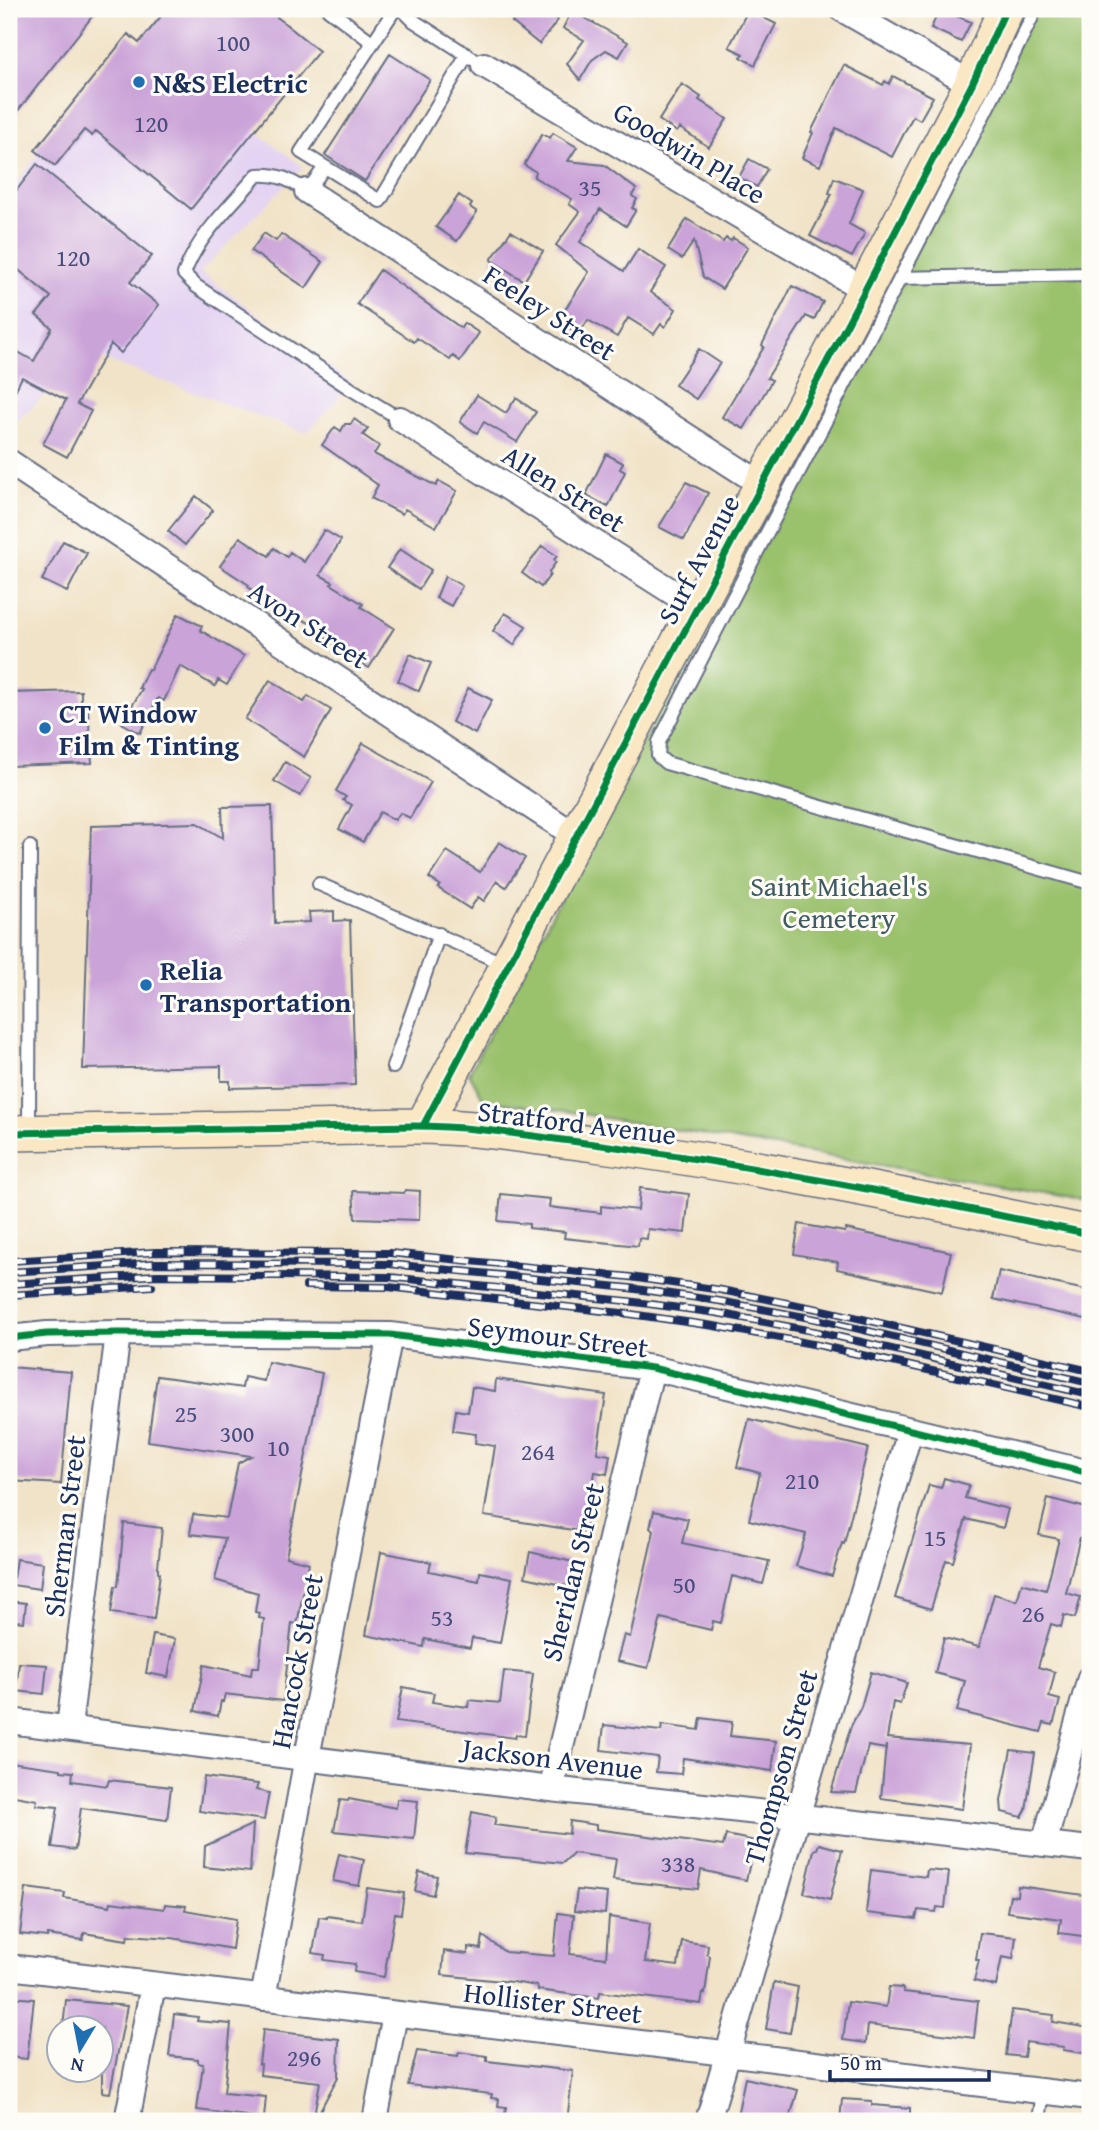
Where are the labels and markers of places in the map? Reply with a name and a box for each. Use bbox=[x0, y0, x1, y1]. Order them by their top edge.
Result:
place label: N&S Electric bbox=[153, 62, 308, 103]
marker: N&S Electric bbox=[131, 74, 147, 90]
place label: CT Window Film & Tinting bbox=[59, 692, 239, 765]
marker: CT Window Film & Tinting bbox=[37, 720, 53, 736]
place label: Relia Transportation bbox=[160, 949, 352, 1022]
marker: Relia Transportation bbox=[138, 977, 154, 993]

